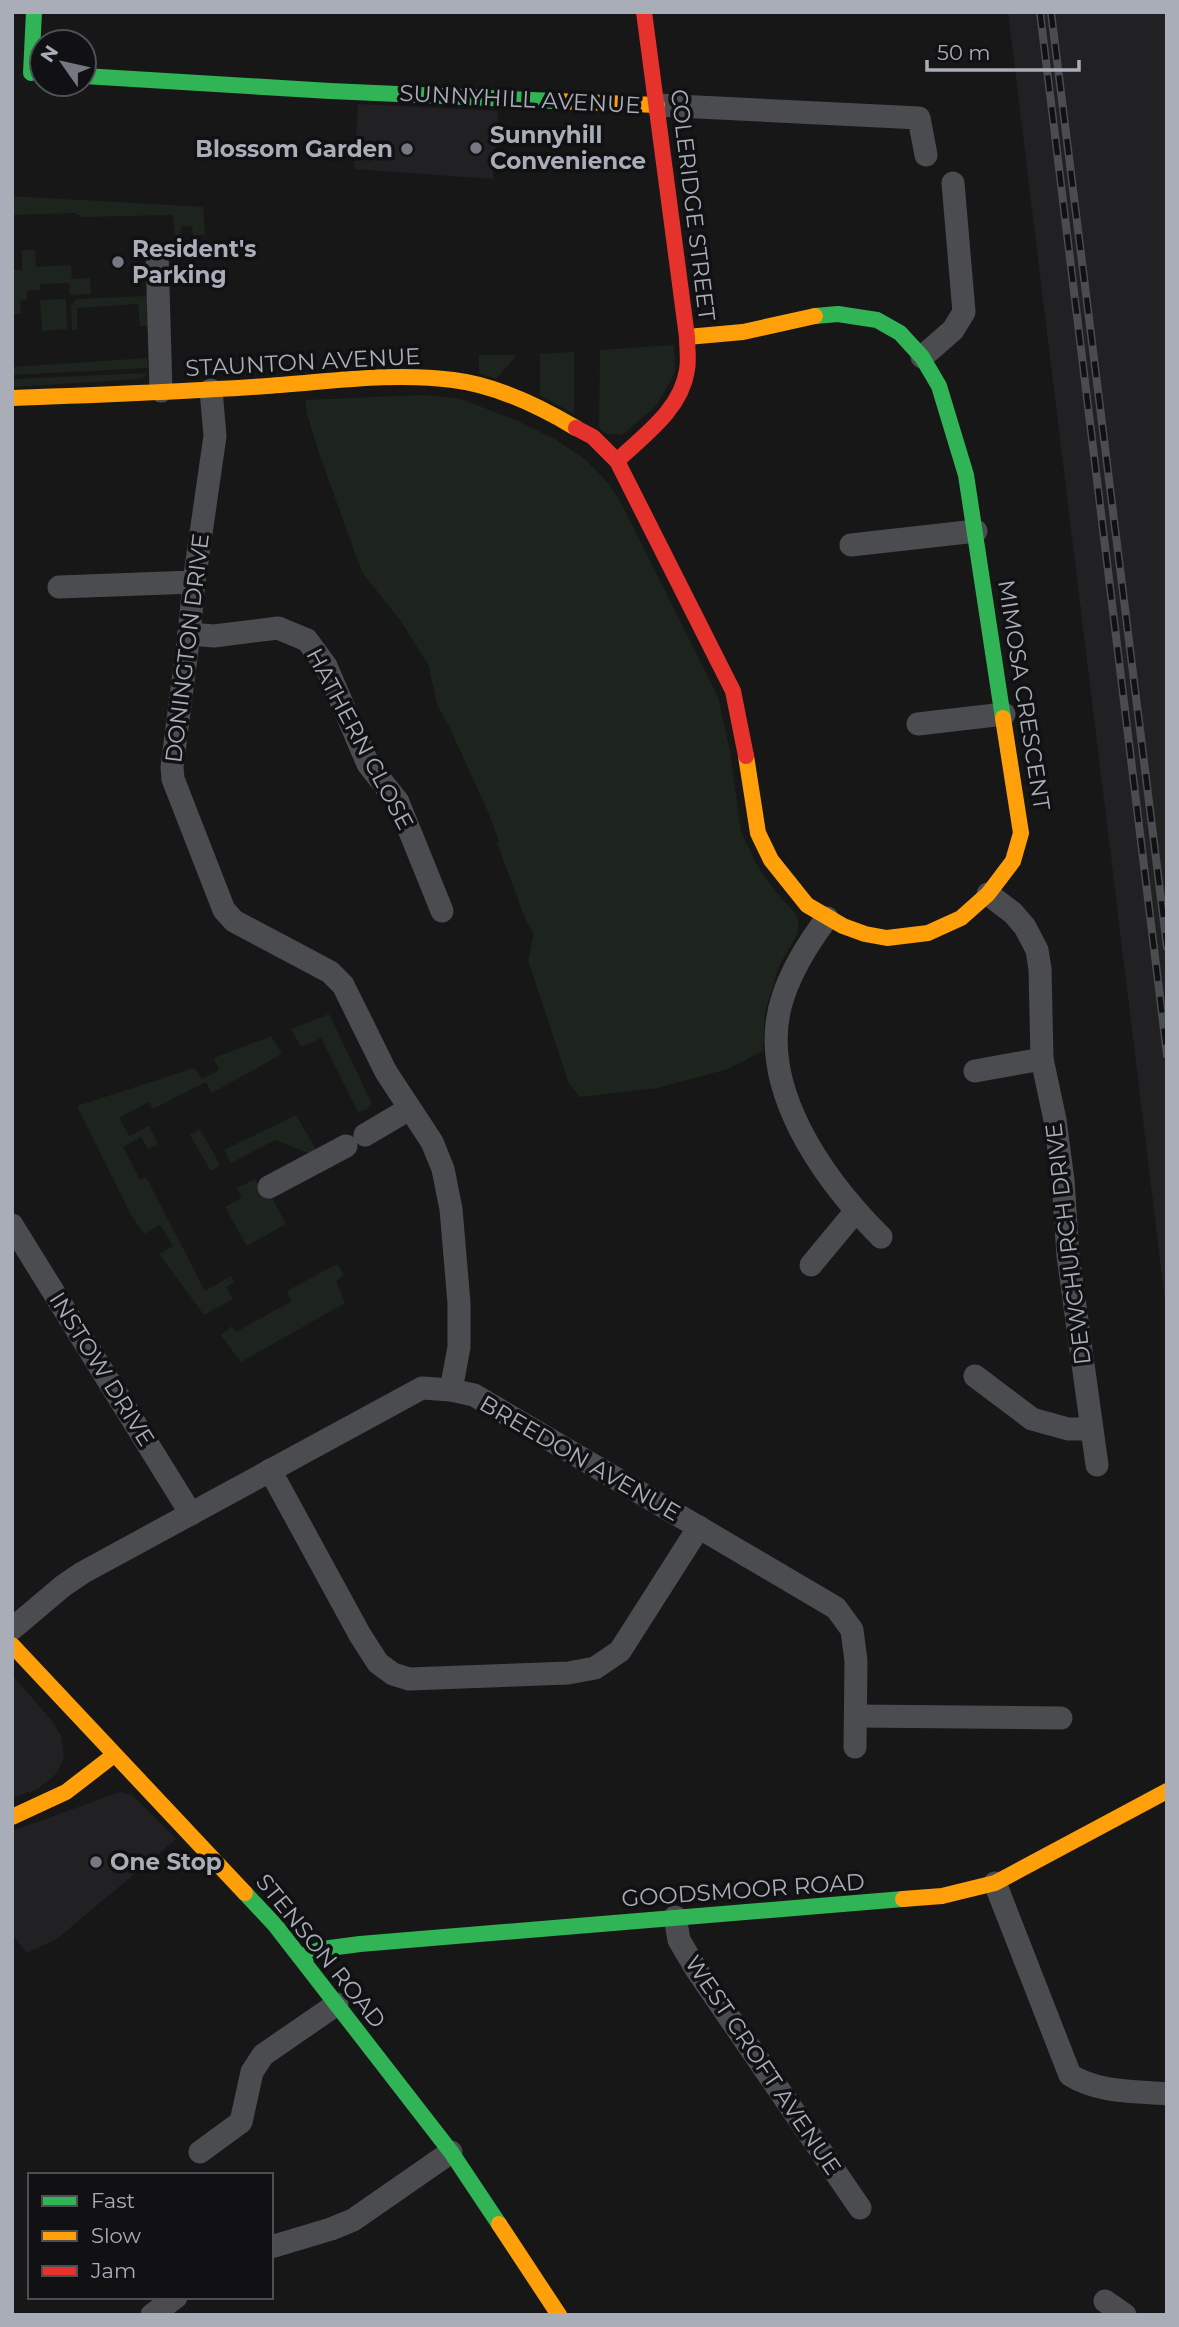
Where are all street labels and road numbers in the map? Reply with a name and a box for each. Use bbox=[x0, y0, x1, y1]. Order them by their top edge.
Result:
street label: SUNNYHILL AVENUE bbox=[399, 79, 641, 119]
street label: COLERIDGE STREET bbox=[665, 88, 721, 323]
street label: STAUNTON AVENUE bbox=[185, 342, 421, 382]
street label: DONINGTON DRIVE bbox=[159, 532, 215, 764]
street label: MIMOSA CRESCENT bbox=[992, 578, 1056, 813]
street label: HATHERN CLOSE bbox=[300, 644, 420, 834]
street label: DEWCHURCH DRIVE bbox=[1039, 1121, 1097, 1367]
street label: INSTOW DRIVE bbox=[43, 1287, 161, 1451]
street label: BREEDON AVENUE bbox=[475, 1389, 685, 1527]
street label: STENSON ROAD bbox=[250, 1868, 392, 2034]
street label: GOODSMOOR ROAD bbox=[620, 1868, 866, 1912]
street label: WEST CROFT AVENUE bbox=[679, 1950, 847, 2180]

